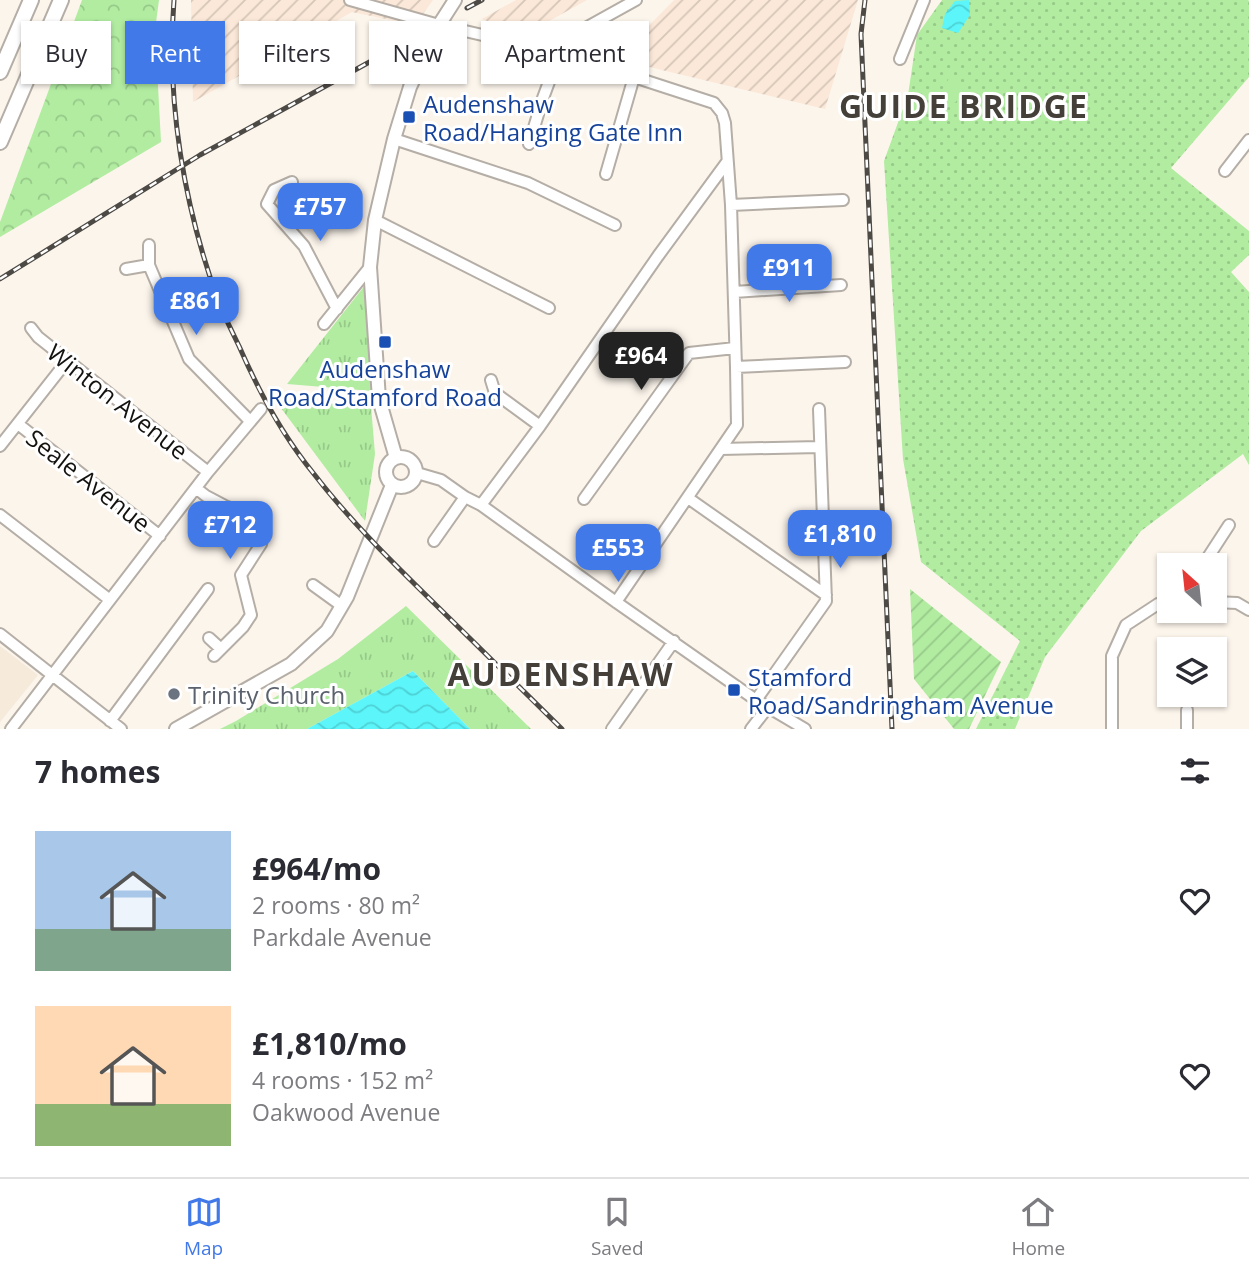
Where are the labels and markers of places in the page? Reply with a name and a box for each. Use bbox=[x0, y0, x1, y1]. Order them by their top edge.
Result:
place label: Audenshaw Road/Hanging Gate Inn bbox=[423, 87, 683, 148]
marker: Audenshaw Road/Hanging Gate Inn bbox=[401, 109, 417, 125]
pin: £757 bbox=[279, 184, 361, 243]
pin: £911 bbox=[748, 244, 830, 304]
pin: £861 bbox=[155, 278, 237, 337]
pin: £964 bbox=[600, 332, 682, 392]
marker: Audenshaw Road/Stamford Road bbox=[377, 334, 393, 350]
place label: Audenshaw Road/Stamford Road bbox=[268, 352, 502, 413]
pin: £712 bbox=[189, 502, 271, 561]
pin: £1,810 bbox=[783, 510, 897, 570]
pin: £553 bbox=[577, 524, 659, 584]
place label: Stamford Road/Sandringham Avenue bbox=[748, 660, 1054, 721]
place label: Trinity Church bbox=[188, 678, 345, 711]
marker: Stamford Road/Sandringham Avenue bbox=[726, 682, 742, 698]
marker: Trinity Church bbox=[166, 686, 182, 702]

